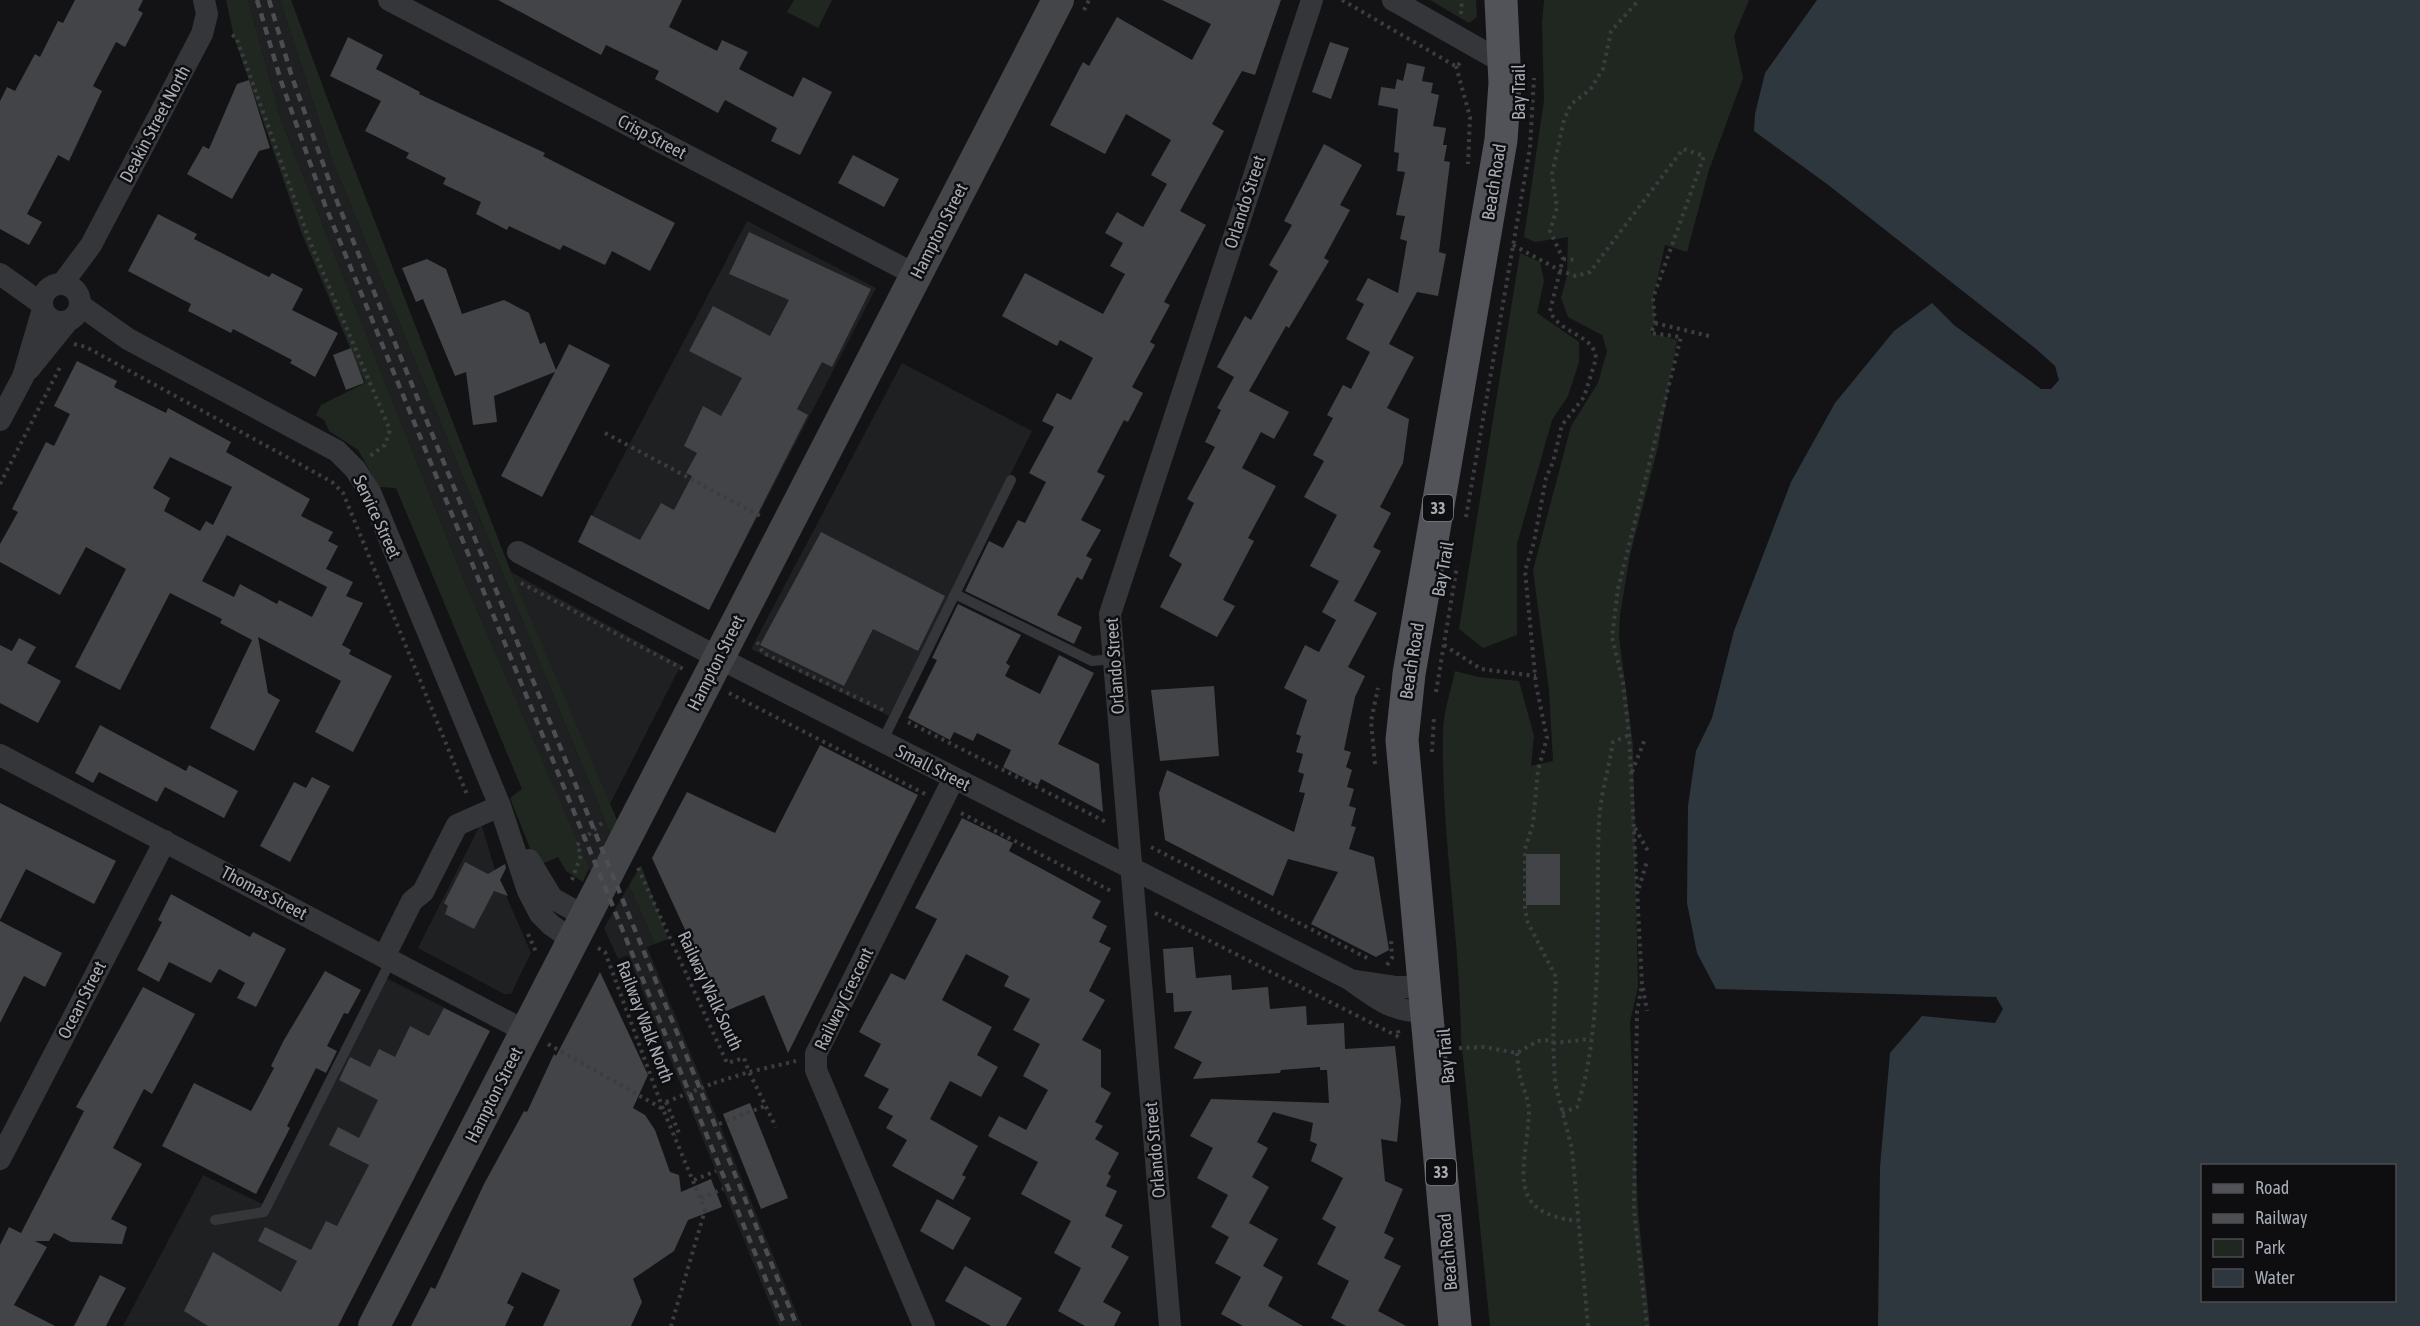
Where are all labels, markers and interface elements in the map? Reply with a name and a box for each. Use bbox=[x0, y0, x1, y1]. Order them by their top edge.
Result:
street label: Deakin Street North bbox=[115, 62, 194, 186]
street label: Bay Trail bbox=[1508, 64, 1529, 120]
street label: Crisp Street bbox=[614, 110, 690, 163]
street label: Beach Road bbox=[1477, 142, 1510, 222]
street label: Orlando Street bbox=[1220, 153, 1269, 251]
street label: Hampton Street bbox=[905, 179, 972, 282]
street label: Service Street bbox=[349, 472, 406, 562]
road number: 33 bbox=[1423, 495, 1453, 521]
street label: Bay Trail bbox=[1427, 539, 1458, 598]
street label: Hampton Street bbox=[682, 611, 749, 714]
street label: Orlando Street bbox=[1101, 617, 1128, 715]
street label: Beach Road bbox=[1395, 621, 1428, 701]
street label: Small Street bbox=[893, 740, 974, 795]
street label: Thomas Street bbox=[218, 861, 311, 924]
street label: Railway Walk South bbox=[674, 928, 747, 1054]
street label: Railway Crescent bbox=[810, 944, 877, 1054]
street label: Ocean Street bbox=[53, 957, 110, 1042]
street label: Railway Walk North bbox=[613, 958, 678, 1086]
street label: Bay Trail bbox=[1433, 1027, 1458, 1085]
street label: Hampton Street bbox=[460, 1043, 527, 1146]
street label: Orlando Street bbox=[1140, 1101, 1169, 1199]
road number: 33 bbox=[1426, 1159, 1456, 1185]
legend bbox=[2201, 1164, 2396, 1302]
text: Road bbox=[2255, 1177, 2289, 1198]
text: Railway bbox=[2255, 1207, 2307, 1228]
street label: Beach Road bbox=[1434, 1213, 1461, 1291]
text: Park bbox=[2255, 1237, 2285, 1258]
text: Water bbox=[2255, 1267, 2295, 1288]

